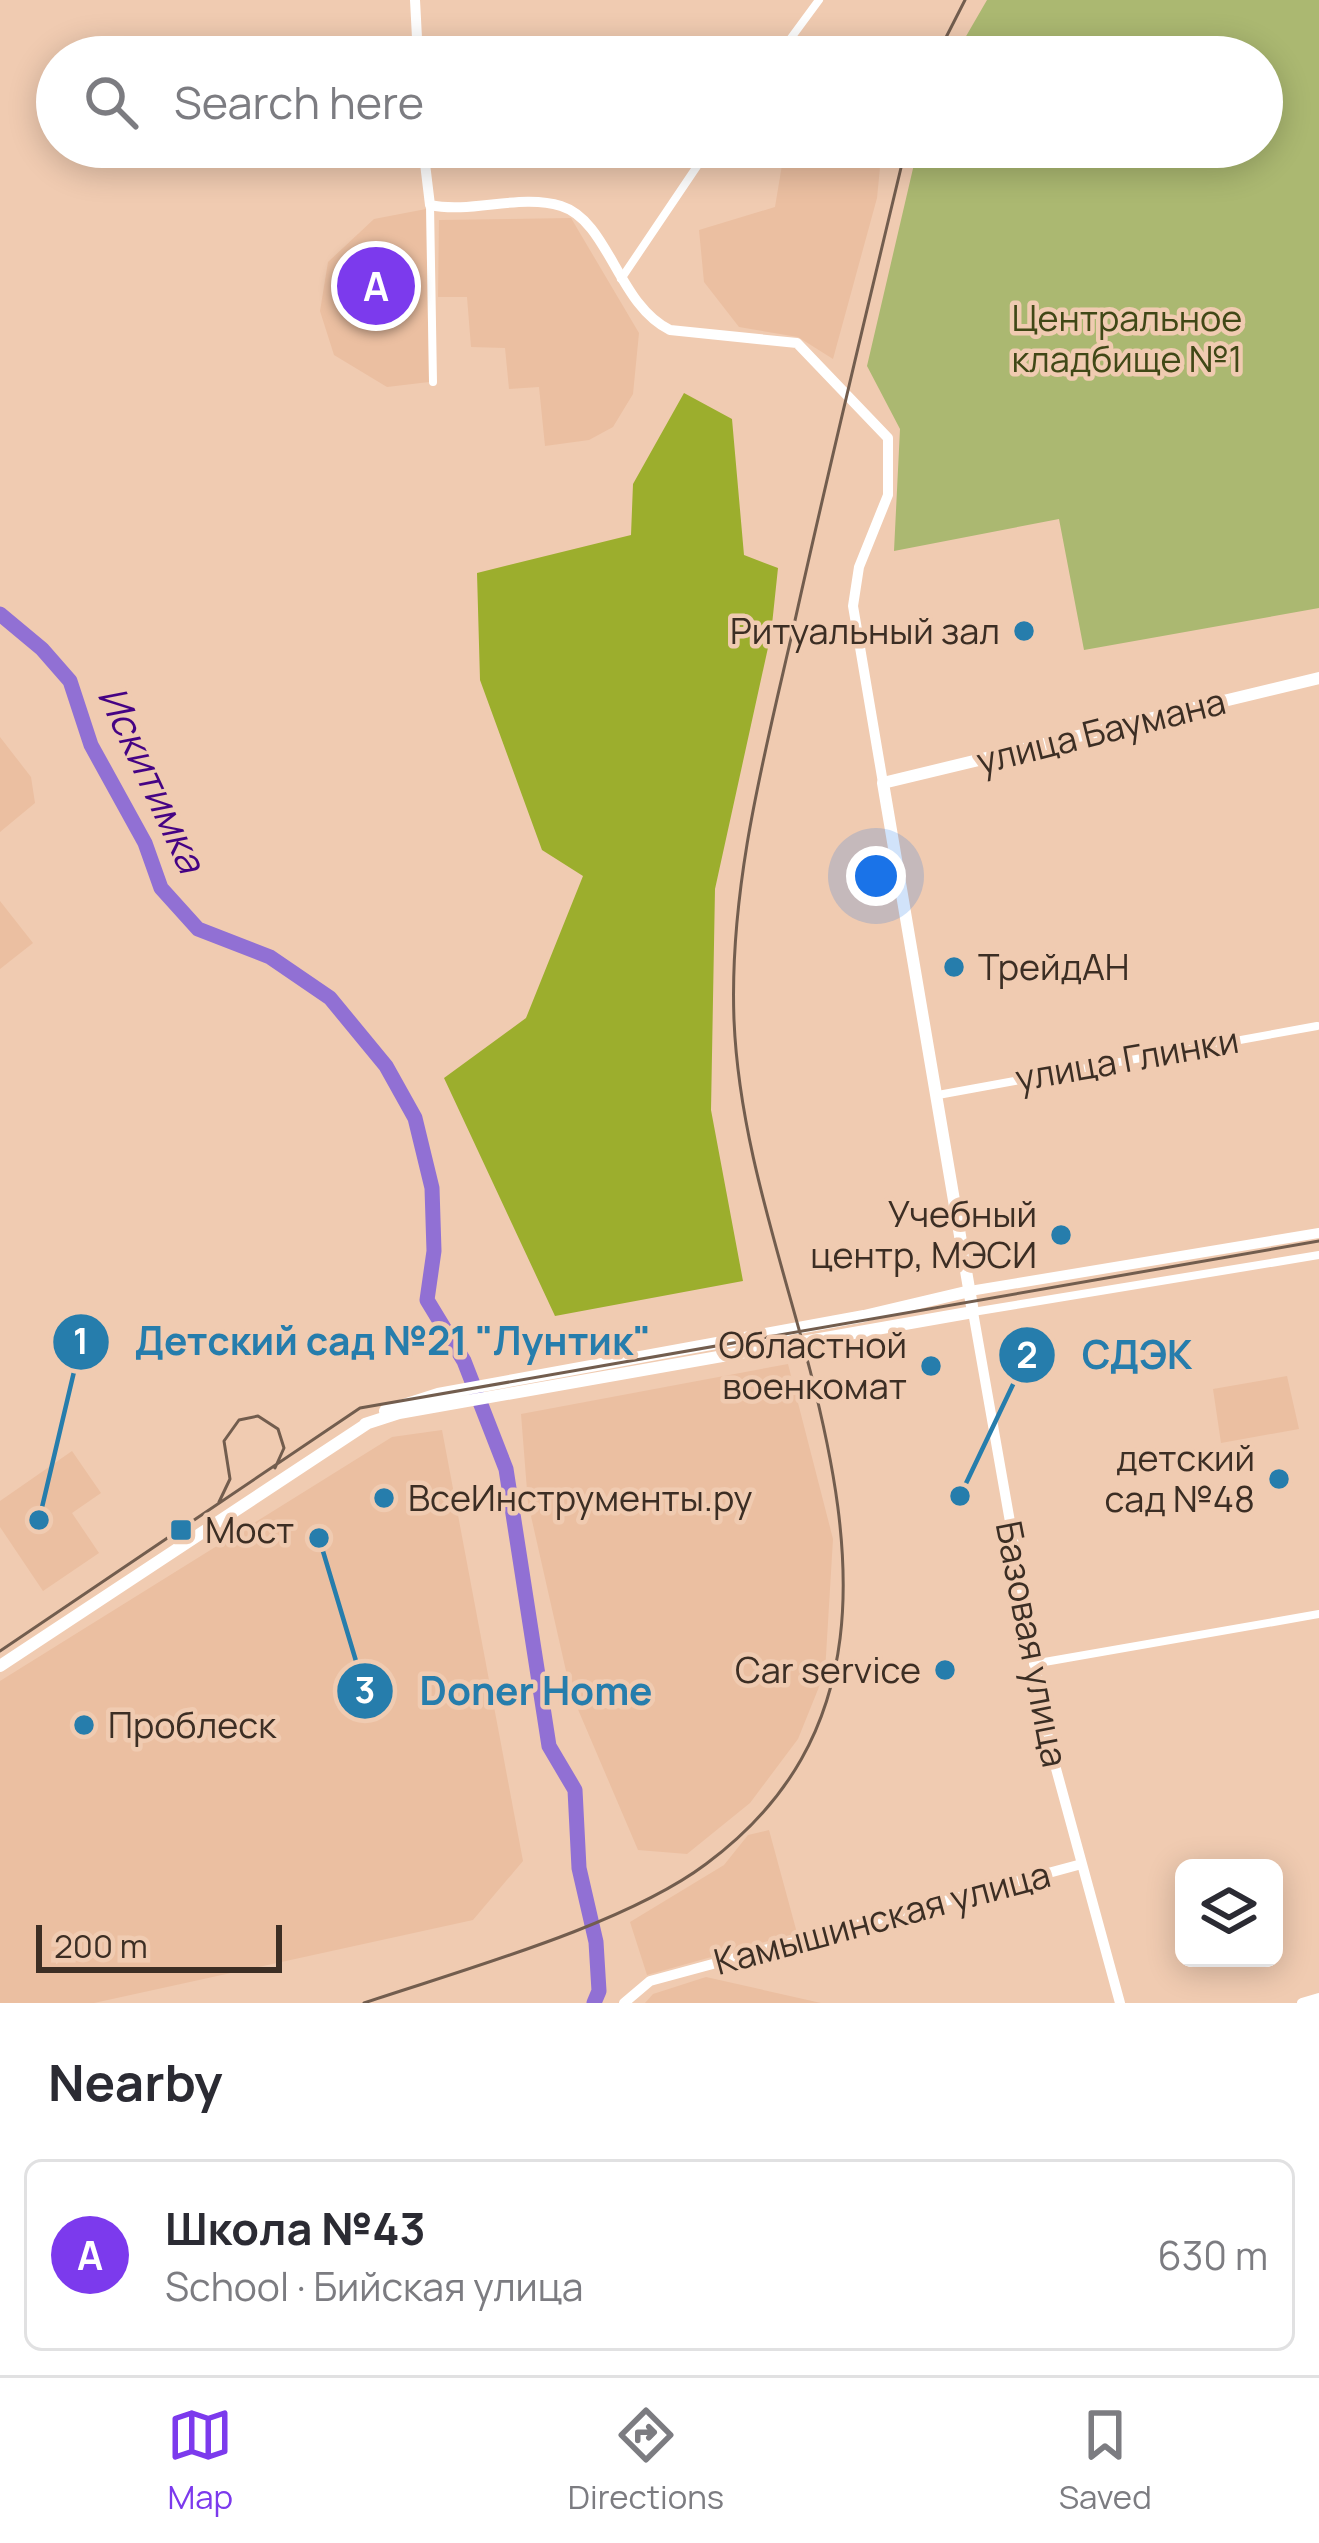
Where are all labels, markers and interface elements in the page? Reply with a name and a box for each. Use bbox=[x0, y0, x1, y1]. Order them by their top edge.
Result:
search box bbox=[36, 36, 1283, 168]
icon: search bbox=[78, 69, 144, 135]
text: Search here bbox=[174, 71, 424, 133]
pin: A bbox=[337, 241, 415, 331]
park label: Центральное кладбище №1 bbox=[1011, 293, 1243, 383]
place label: Ритуальный зал bbox=[730, 606, 1000, 655]
marker: Ритуальный зал bbox=[1011, 618, 1037, 644]
street label: улица Баумана bbox=[971, 676, 1230, 785]
water label: Искитимка bbox=[86, 677, 221, 883]
your location bbox=[846, 846, 906, 906]
place label: ТрейдАН bbox=[978, 942, 1130, 991]
marker: ТрейдАН bbox=[941, 954, 967, 980]
street label: улица Глинки bbox=[1011, 1015, 1242, 1102]
place label: Учебный центр, МЭСИ bbox=[810, 1189, 1037, 1279]
marker: Учебный центр, МЭСИ bbox=[1048, 1222, 1074, 1248]
callout: Детский сад №21 "Лунтик" bbox=[51, 1304, 675, 1379]
text: Детский сад №21 "Лунтик" bbox=[135, 1313, 651, 1367]
text: 1 bbox=[73, 1316, 89, 1365]
callout: СДЭК bbox=[997, 1318, 1216, 1393]
place label: Областной военкомат bbox=[719, 1320, 907, 1410]
text: СДЭК bbox=[1082, 1327, 1193, 1381]
text: 2 bbox=[1016, 1330, 1038, 1379]
marker: Областной военкомат bbox=[918, 1353, 944, 1379]
place label: детский сад №48 bbox=[1104, 1433, 1255, 1523]
marker: детский сад №48 bbox=[1266, 1466, 1292, 1492]
place label: ВсеИнструменты.ру bbox=[408, 1473, 753, 1522]
marker: ВсеИнструменты.ру bbox=[371, 1485, 397, 1511]
place label: Мост bbox=[205, 1505, 294, 1554]
marker: Мост bbox=[168, 1517, 194, 1543]
street label: Базовая улица bbox=[985, 1517, 1080, 1771]
place label: Car service bbox=[735, 1645, 921, 1694]
callout: Doner Home bbox=[335, 1653, 676, 1728]
marker: Car service bbox=[932, 1657, 958, 1683]
text: Doner Home bbox=[420, 1663, 652, 1717]
text: 3 bbox=[355, 1665, 375, 1714]
place label: Проблеск bbox=[108, 1700, 277, 1749]
marker: Проблеск bbox=[71, 1712, 97, 1738]
street label: Камышинская улица bbox=[708, 1849, 1055, 1986]
map controls bbox=[1175, 1859, 1283, 1967]
button: layers bbox=[1175, 1859, 1283, 1967]
scale bar bbox=[36, 1919, 282, 1972]
text: 200 m bbox=[54, 1923, 148, 1968]
text: Nearby bbox=[48, 2047, 223, 2116]
text: Школа №43 bbox=[165, 2197, 426, 2259]
text: A bbox=[77, 2228, 103, 2282]
text: 630 m bbox=[1158, 2228, 1268, 2282]
text: School · Бийская улица bbox=[165, 2259, 584, 2313]
tab: Map bbox=[167, 2402, 233, 2519]
tab: Directions bbox=[568, 2402, 724, 2519]
tab: Saved bbox=[1059, 2402, 1152, 2519]

